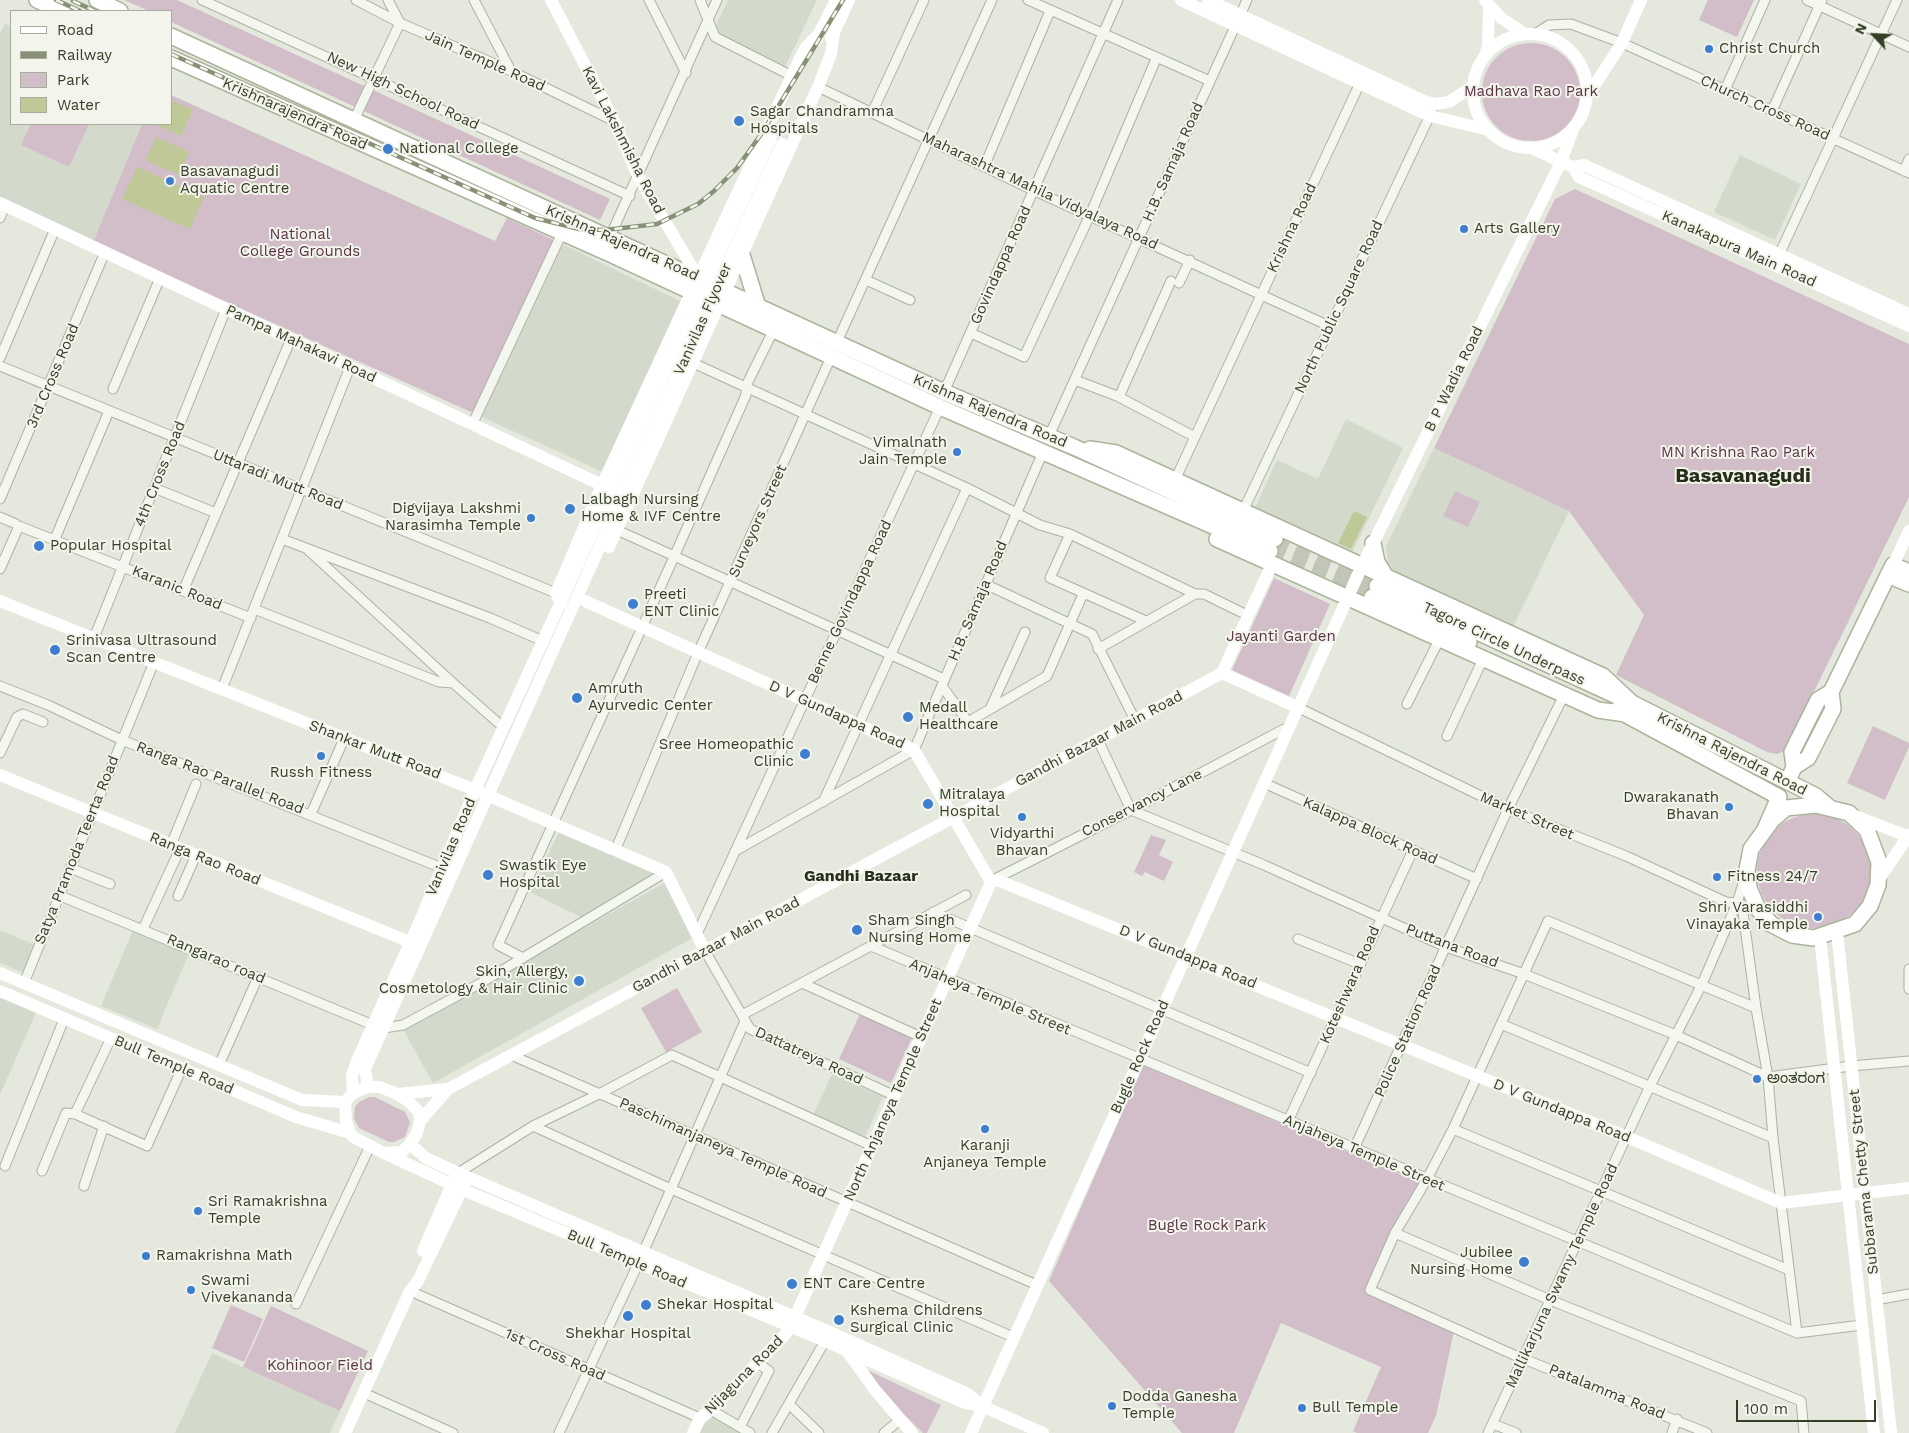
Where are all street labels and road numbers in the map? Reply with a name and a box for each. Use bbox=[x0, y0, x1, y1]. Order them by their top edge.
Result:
street label: Jain Temple Road bbox=[422, 26, 548, 96]
street label: New High School Road bbox=[324, 48, 482, 134]
street label: Kavi Lakshmisha Road bbox=[578, 63, 668, 217]
street label: Church Cross Road bbox=[1697, 71, 1833, 145]
street label: Krishnarajendra Road bbox=[220, 74, 370, 154]
street label: H.B. Samaja Road bbox=[1139, 99, 1207, 225]
street label: Maharashtra Mahila Vidyalaya Road bbox=[919, 128, 1161, 254]
street label: Krishna Road bbox=[1263, 180, 1321, 276]
street label: Krishna Rajendra Road bbox=[543, 201, 701, 285]
street label: Govindappa Road bbox=[967, 203, 1035, 327]
street label: Kanakapura Main Road bbox=[1659, 207, 1819, 291]
street label: North Public Square Road bbox=[1291, 217, 1387, 397]
street label: Vanivilas Flyover bbox=[670, 260, 736, 378]
street label: Pampa Mahakavi Road bbox=[223, 301, 379, 387]
street label: 3rd Cross Road bbox=[23, 321, 83, 431]
street label: B P Wadia Road bbox=[1421, 323, 1487, 435]
street label: Krishna Rajendra Road bbox=[910, 370, 1070, 452]
street label: 4th Cross Road bbox=[131, 418, 189, 530]
street label: Uttaradi Mutt Road bbox=[210, 446, 346, 514]
street label: Surveyors Street bbox=[725, 462, 791, 580]
street label: Benne Govindappa Road bbox=[804, 517, 896, 687]
street label: H.B. Samaja Road bbox=[945, 538, 1011, 664]
street label: Karanic Road bbox=[129, 562, 225, 614]
street label: Tagore Circle Underpass bbox=[1420, 598, 1588, 690]
street label: D V Gundappa Road bbox=[766, 677, 908, 753]
street label: Gandhi Bazaar Main Road bbox=[1012, 687, 1186, 791]
street label: Krishna Rajendra Road bbox=[1654, 708, 1810, 800]
street label: Shankar Mutt Road bbox=[306, 717, 444, 783]
street label: Ranga Rao Parallel Road bbox=[134, 738, 306, 818]
street label: Satya Pramoda Teerta Road bbox=[31, 753, 123, 947]
street label: Conservancy Lane bbox=[1079, 765, 1205, 841]
street label: Market Street bbox=[1477, 788, 1577, 844]
street label: Kalappa Block Road bbox=[1300, 793, 1440, 869]
street label: Vanivilas Road bbox=[422, 795, 480, 899]
street label: Ranga Rao Road bbox=[147, 828, 263, 890]
street label: Gandhi Bazaar Main Road bbox=[629, 893, 803, 997]
street label: Puttana Road bbox=[1403, 920, 1501, 972]
street label: D V Gundappa Road bbox=[1116, 921, 1260, 993]
street label: Koteshwara Road bbox=[1316, 923, 1384, 1047]
street label: Rangarao road bbox=[164, 930, 268, 988]
street label: Anjaheya Temple Street bbox=[907, 955, 1073, 1039]
street label: Police Station Road bbox=[1371, 962, 1445, 1100]
street label: North Anjaneya Temple Street bbox=[840, 996, 946, 1204]
street label: Bugle Rock Road bbox=[1107, 997, 1173, 1117]
street label: Dattatreya Road bbox=[752, 1023, 866, 1089]
street label: Bull Temple Road bbox=[112, 1032, 236, 1098]
street label: D V Gundappa Road bbox=[1490, 1075, 1634, 1147]
street label: Subbarama Chetty Street bbox=[1845, 1089, 1883, 1275]
street label: Paschimanjaneya Temple Road bbox=[616, 1094, 830, 1202]
street label: Anjaheya Temple Street bbox=[1281, 1111, 1447, 1195]
street label: Mallikarjuna Swamy Temple Road bbox=[1502, 1161, 1622, 1391]
street label: Bull Temple Road bbox=[565, 1226, 689, 1292]
street label: 1st Cross Road bbox=[502, 1325, 608, 1385]
street label: Nijaguna Road bbox=[701, 1332, 787, 1418]
street label: Patalamma Road bbox=[1546, 1360, 1668, 1424]

